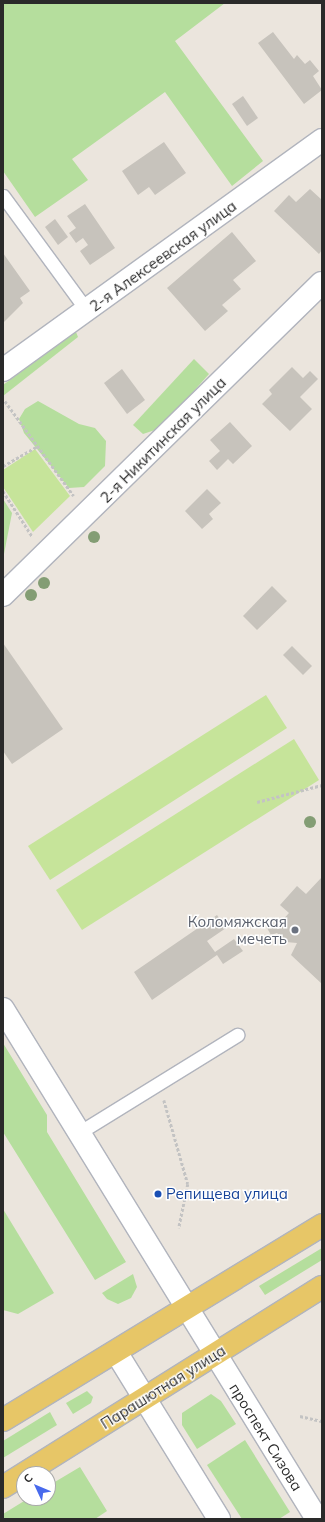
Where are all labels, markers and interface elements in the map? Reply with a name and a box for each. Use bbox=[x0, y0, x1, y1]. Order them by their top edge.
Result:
street label: 2-я Алексеевская улица bbox=[86, 197, 240, 315]
street label: 2-я Никитинская улица bbox=[96, 373, 230, 507]
place label: Коломяжская мечеть bbox=[188, 912, 287, 947]
marker: Коломяжская мечеть bbox=[290, 925, 300, 935]
place label: Репищева улица bbox=[166, 1185, 288, 1203]
marker: Репищева улица bbox=[153, 1189, 163, 1199]
street label: Парашютная улица bbox=[97, 1341, 229, 1433]
street label: проспект Сизова bbox=[226, 1380, 306, 1494]
north arrow bbox=[16, 1466, 56, 1506]
text: С bbox=[20, 1471, 36, 1486]

